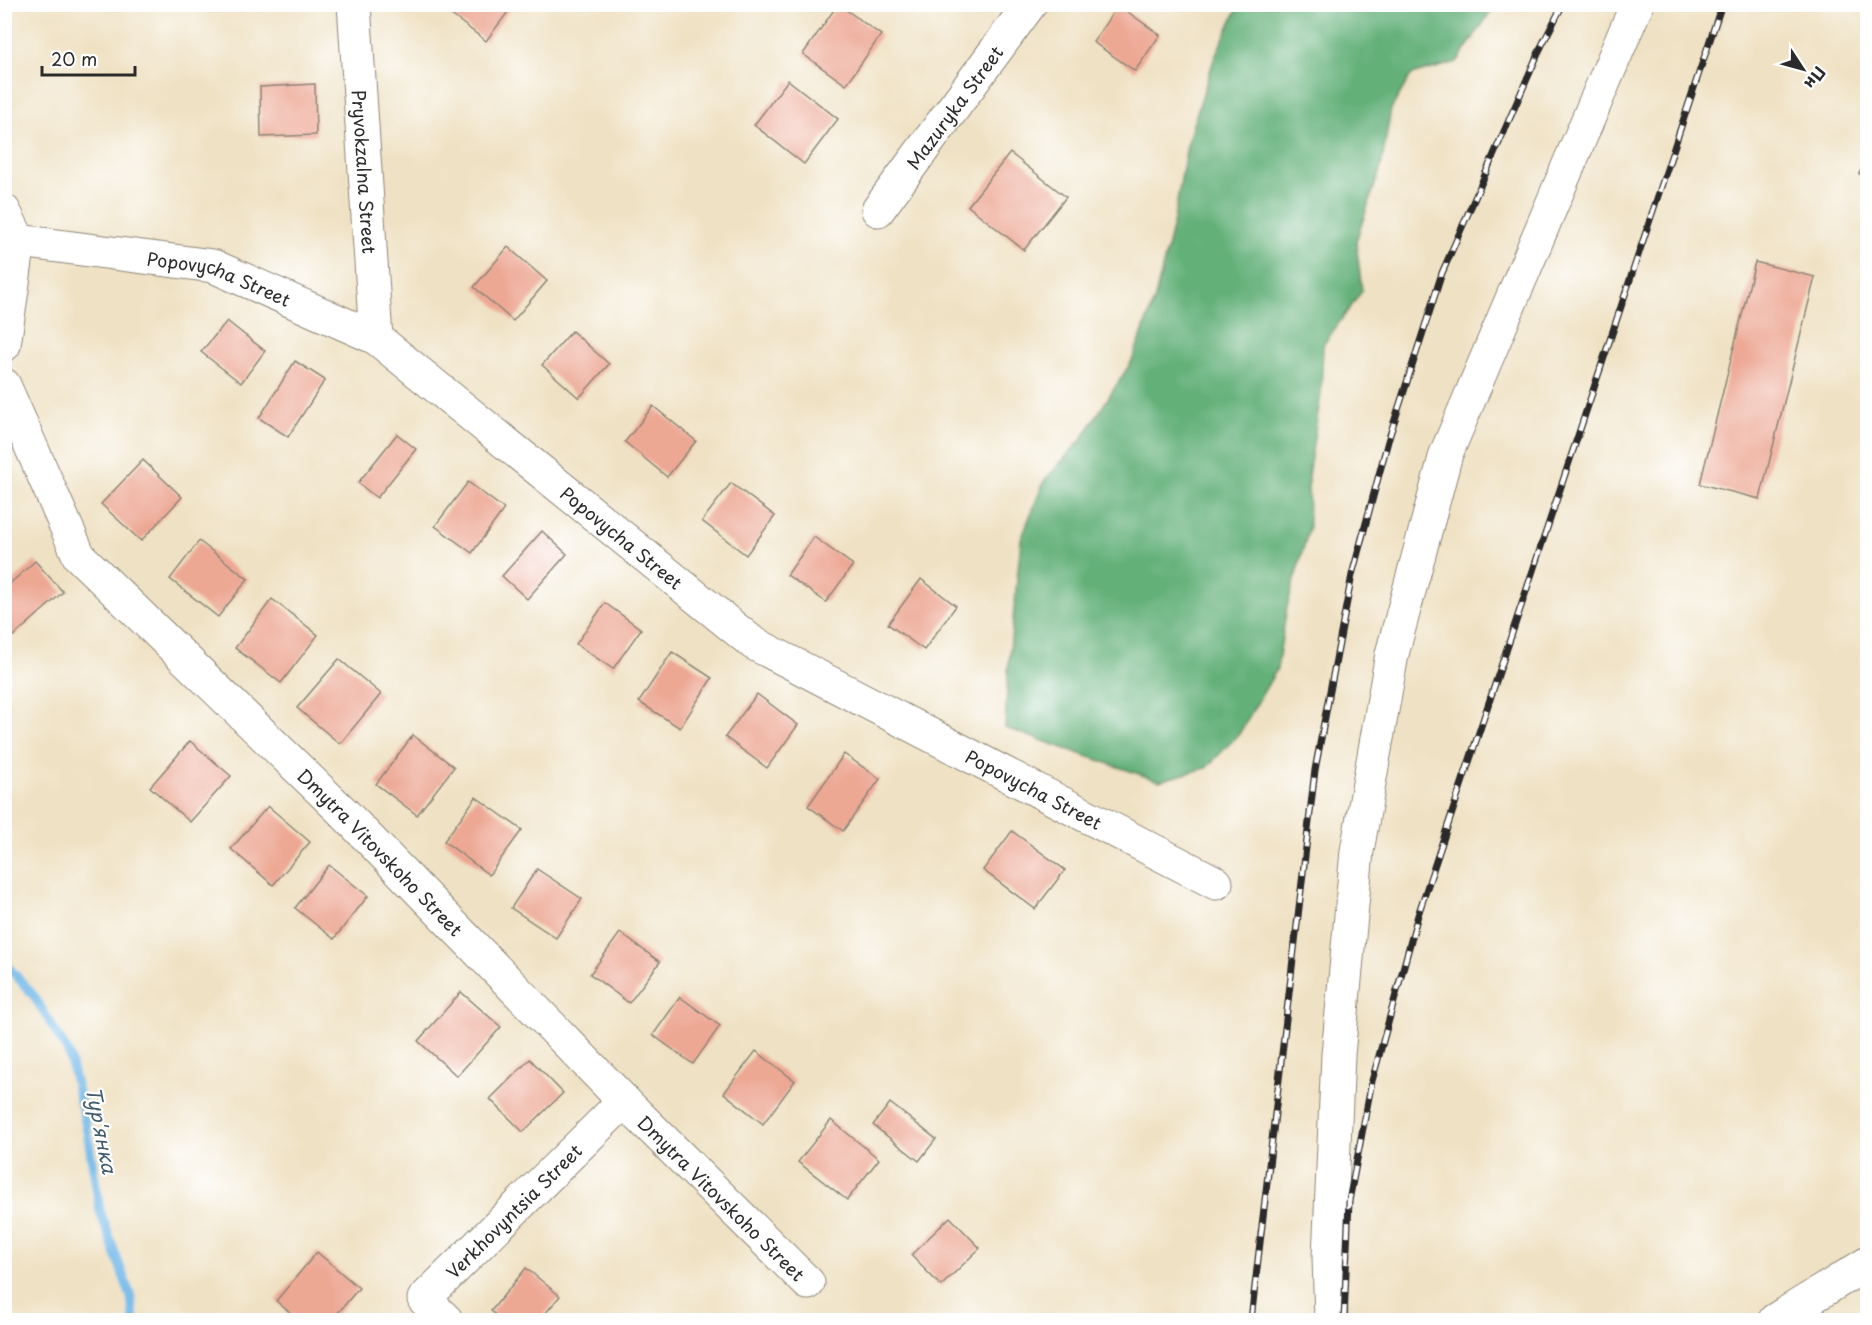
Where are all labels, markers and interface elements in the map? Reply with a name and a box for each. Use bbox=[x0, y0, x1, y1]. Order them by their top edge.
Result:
scale bar bbox=[42, 39, 135, 77]
north arrow bbox=[1773, 39, 1833, 99]
street label: Mazuryka Street bbox=[899, 40, 1009, 174]
text: 20 m bbox=[51, 45, 97, 72]
text: Пн bbox=[1799, 62, 1832, 95]
street label: Pryvokzalna Street bbox=[346, 89, 384, 255]
street label: Popovycha Street bbox=[145, 244, 295, 312]
street label: Popovycha Street bbox=[555, 479, 689, 595]
street label: Popovycha Street bbox=[961, 742, 1107, 835]
street label: Dmytra Vitovskoho Street bbox=[292, 762, 469, 942]
water label: Тур'янка bbox=[79, 1084, 125, 1177]
street label: Dmytra Vitovskoho Street bbox=[632, 1109, 812, 1287]
street label: Verkhovyntsia Street bbox=[439, 1137, 587, 1284]

